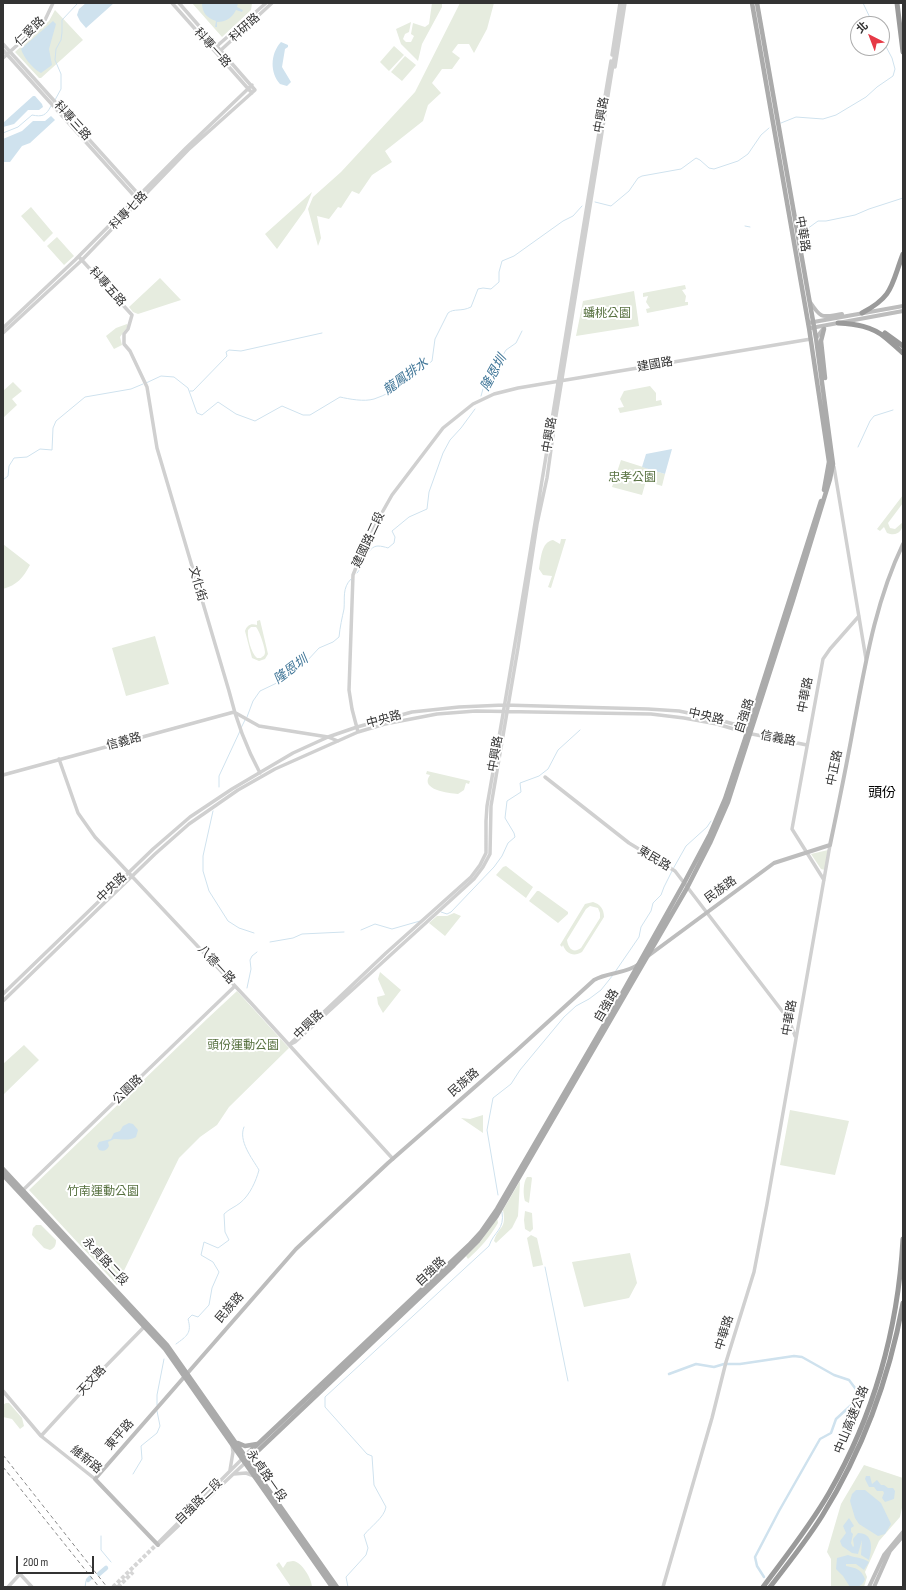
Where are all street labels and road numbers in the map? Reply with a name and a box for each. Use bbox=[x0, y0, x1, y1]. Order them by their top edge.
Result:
street label: 科研路 bbox=[227, 11, 263, 45]
street label: 仁愛路 bbox=[12, 14, 48, 50]
street label: 科專一路 bbox=[191, 25, 233, 71]
street label: 中興路 bbox=[592, 96, 612, 134]
street label: 科專三路 bbox=[51, 98, 93, 144]
street label: 科專七路 bbox=[107, 189, 151, 233]
street label: 中華路 bbox=[792, 215, 812, 253]
street label: 科專五路 bbox=[86, 264, 128, 310]
street label: 建國路 bbox=[636, 355, 674, 375]
street label: 中興路 bbox=[540, 416, 560, 454]
street label: 建國路二段 bbox=[350, 510, 388, 570]
street label: 文化街 bbox=[185, 565, 209, 603]
street label: 中華路 bbox=[795, 676, 817, 714]
street label: 自強路 bbox=[733, 697, 757, 735]
street label: 中央路 bbox=[687, 706, 725, 728]
street label: 中央路 bbox=[365, 708, 403, 732]
street label: 信義路 bbox=[759, 728, 797, 750]
street label: 信義路 bbox=[105, 730, 143, 754]
street label: 中興路 bbox=[486, 735, 506, 773]
street label: 中正路 bbox=[824, 749, 846, 787]
street label: 東民路 bbox=[635, 844, 673, 874]
street label: 中央路 bbox=[94, 870, 130, 906]
street label: 民族路 bbox=[702, 874, 740, 906]
street label: 八德一路 bbox=[194, 943, 238, 987]
street label: 自強路 bbox=[592, 987, 622, 1025]
street label: 中華路 bbox=[780, 999, 800, 1037]
street label: 中興路 bbox=[291, 1007, 327, 1043]
street label: 民族路 bbox=[446, 1066, 482, 1100]
street label: 公園路 bbox=[110, 1072, 146, 1108]
street label: 永貞路二段 bbox=[79, 1235, 131, 1289]
street label: 自強路 bbox=[413, 1254, 449, 1290]
street label: 民族路 bbox=[213, 1290, 247, 1326]
street label: 中華路 bbox=[713, 1314, 737, 1352]
street label: 天文路 bbox=[74, 1363, 110, 1399]
street label: 中山高速公路 bbox=[832, 1384, 872, 1456]
street label: 東平路 bbox=[103, 1417, 137, 1453]
street label: 維新路 bbox=[67, 1443, 105, 1477]
street label: 永貞路一段 bbox=[243, 1447, 289, 1505]
street label: 自強路二段 bbox=[172, 1476, 226, 1528]

